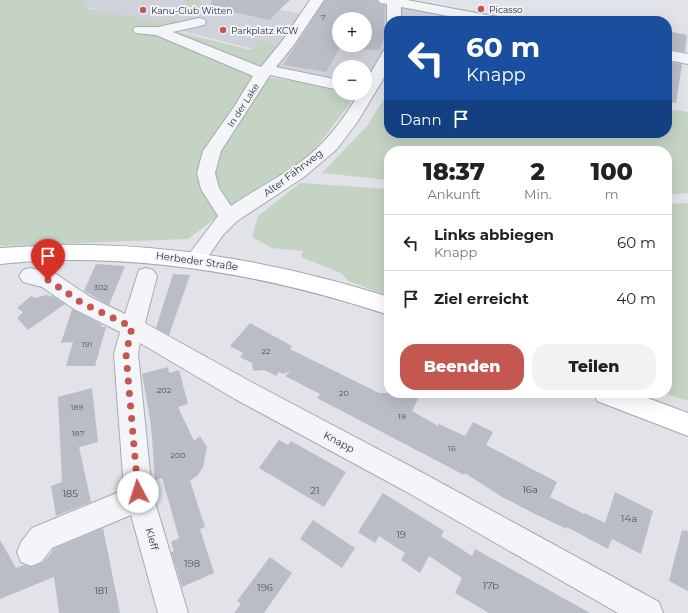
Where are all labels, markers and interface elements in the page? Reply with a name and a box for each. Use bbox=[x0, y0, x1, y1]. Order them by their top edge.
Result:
marker: Picasso bbox=[476, 4, 486, 14]
place label: Picasso bbox=[489, 4, 523, 15]
marker: Kanu-Club Witten bbox=[138, 5, 148, 15]
place label: Kanu-Club Witten bbox=[151, 5, 232, 16]
house number: 7 bbox=[321, 12, 326, 22]
map controls bbox=[332, 12, 372, 100]
button: + bbox=[332, 12, 372, 52]
marker: Parkplatz KCW bbox=[218, 25, 228, 35]
place label: Parkplatz KCW bbox=[231, 25, 298, 36]
text: 60 m bbox=[466, 30, 540, 64]
icon: left bbox=[400, 32, 452, 84]
button: − bbox=[332, 60, 372, 100]
text: Knapp bbox=[466, 64, 526, 86]
street label: In der Lake bbox=[225, 81, 262, 129]
icon: arrive bbox=[450, 108, 472, 130]
text: Dann bbox=[400, 110, 442, 129]
street label: Alter Fährweg bbox=[261, 147, 325, 199]
text: 18:37 bbox=[423, 157, 485, 186]
text: 2 bbox=[531, 157, 545, 186]
text: 100 bbox=[590, 157, 633, 186]
text: Ankunft bbox=[428, 186, 480, 202]
text: Min. bbox=[524, 186, 551, 202]
text: m bbox=[605, 186, 619, 202]
text: Links abbiegen bbox=[434, 225, 554, 244]
icon: left bbox=[400, 232, 422, 254]
text: 60 m bbox=[617, 233, 656, 252]
pin bbox=[31, 239, 65, 280]
text: Knapp bbox=[434, 244, 477, 260]
icon: arrive bbox=[37, 245, 59, 267]
street label: Herbeder Straße bbox=[155, 249, 239, 273]
house number: 302 bbox=[94, 282, 109, 292]
icon: arrive bbox=[400, 288, 422, 310]
text: Ziel erreicht bbox=[434, 289, 529, 308]
text: 40 m bbox=[616, 289, 656, 308]
house number: 191 bbox=[82, 339, 92, 349]
button: Beenden bbox=[400, 344, 524, 390]
button: Teilen bbox=[532, 344, 656, 390]
house number: 22 bbox=[261, 346, 271, 356]
house number: 202 bbox=[157, 385, 172, 395]
house number: 20 bbox=[339, 388, 349, 398]
house number: 189 bbox=[71, 402, 84, 412]
house number: 18 bbox=[398, 411, 406, 421]
house number: 187 bbox=[72, 428, 85, 438]
street label: Knapp bbox=[321, 428, 357, 456]
house number: 16 bbox=[448, 443, 456, 453]
house number: 200 bbox=[170, 450, 186, 460]
position arrow bbox=[117, 471, 159, 513]
house number: 16a bbox=[522, 483, 538, 496]
house number: 21 bbox=[310, 484, 320, 497]
house number: 185 bbox=[62, 487, 78, 500]
house number: 14a bbox=[621, 512, 637, 525]
street label: Kleff bbox=[143, 526, 162, 552]
house number: 19 bbox=[396, 528, 406, 541]
house number: 198 bbox=[184, 557, 200, 570]
house number: 17b bbox=[483, 579, 499, 592]
house number: 196 bbox=[257, 581, 273, 594]
house number: 181 bbox=[94, 584, 108, 597]

